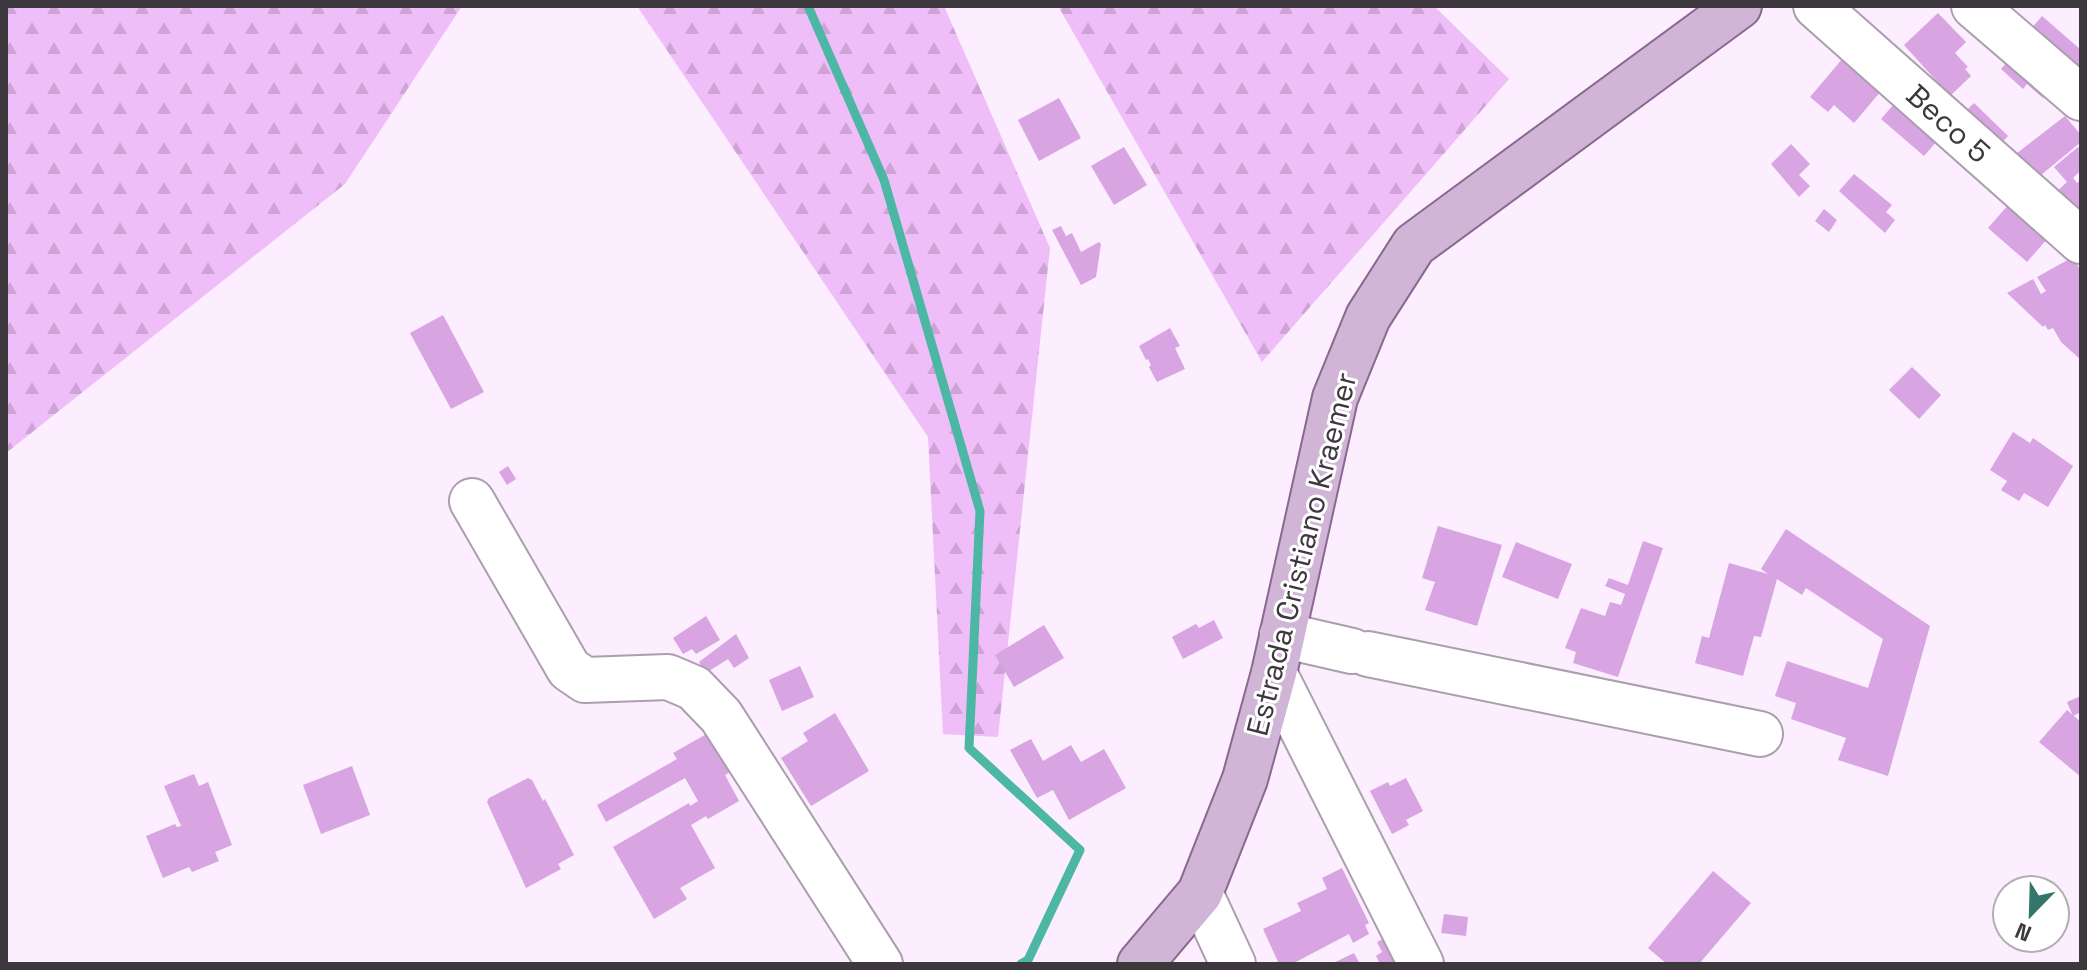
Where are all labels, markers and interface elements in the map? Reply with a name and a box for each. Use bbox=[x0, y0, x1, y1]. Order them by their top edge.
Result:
street label: Beco 5 bbox=[1898, 76, 1998, 171]
street label: Estrada Cristiano Kraemer bbox=[1237, 368, 1366, 740]
north arrow bbox=[1991, 874, 2071, 954]
text: N bbox=[2011, 917, 2035, 948]

